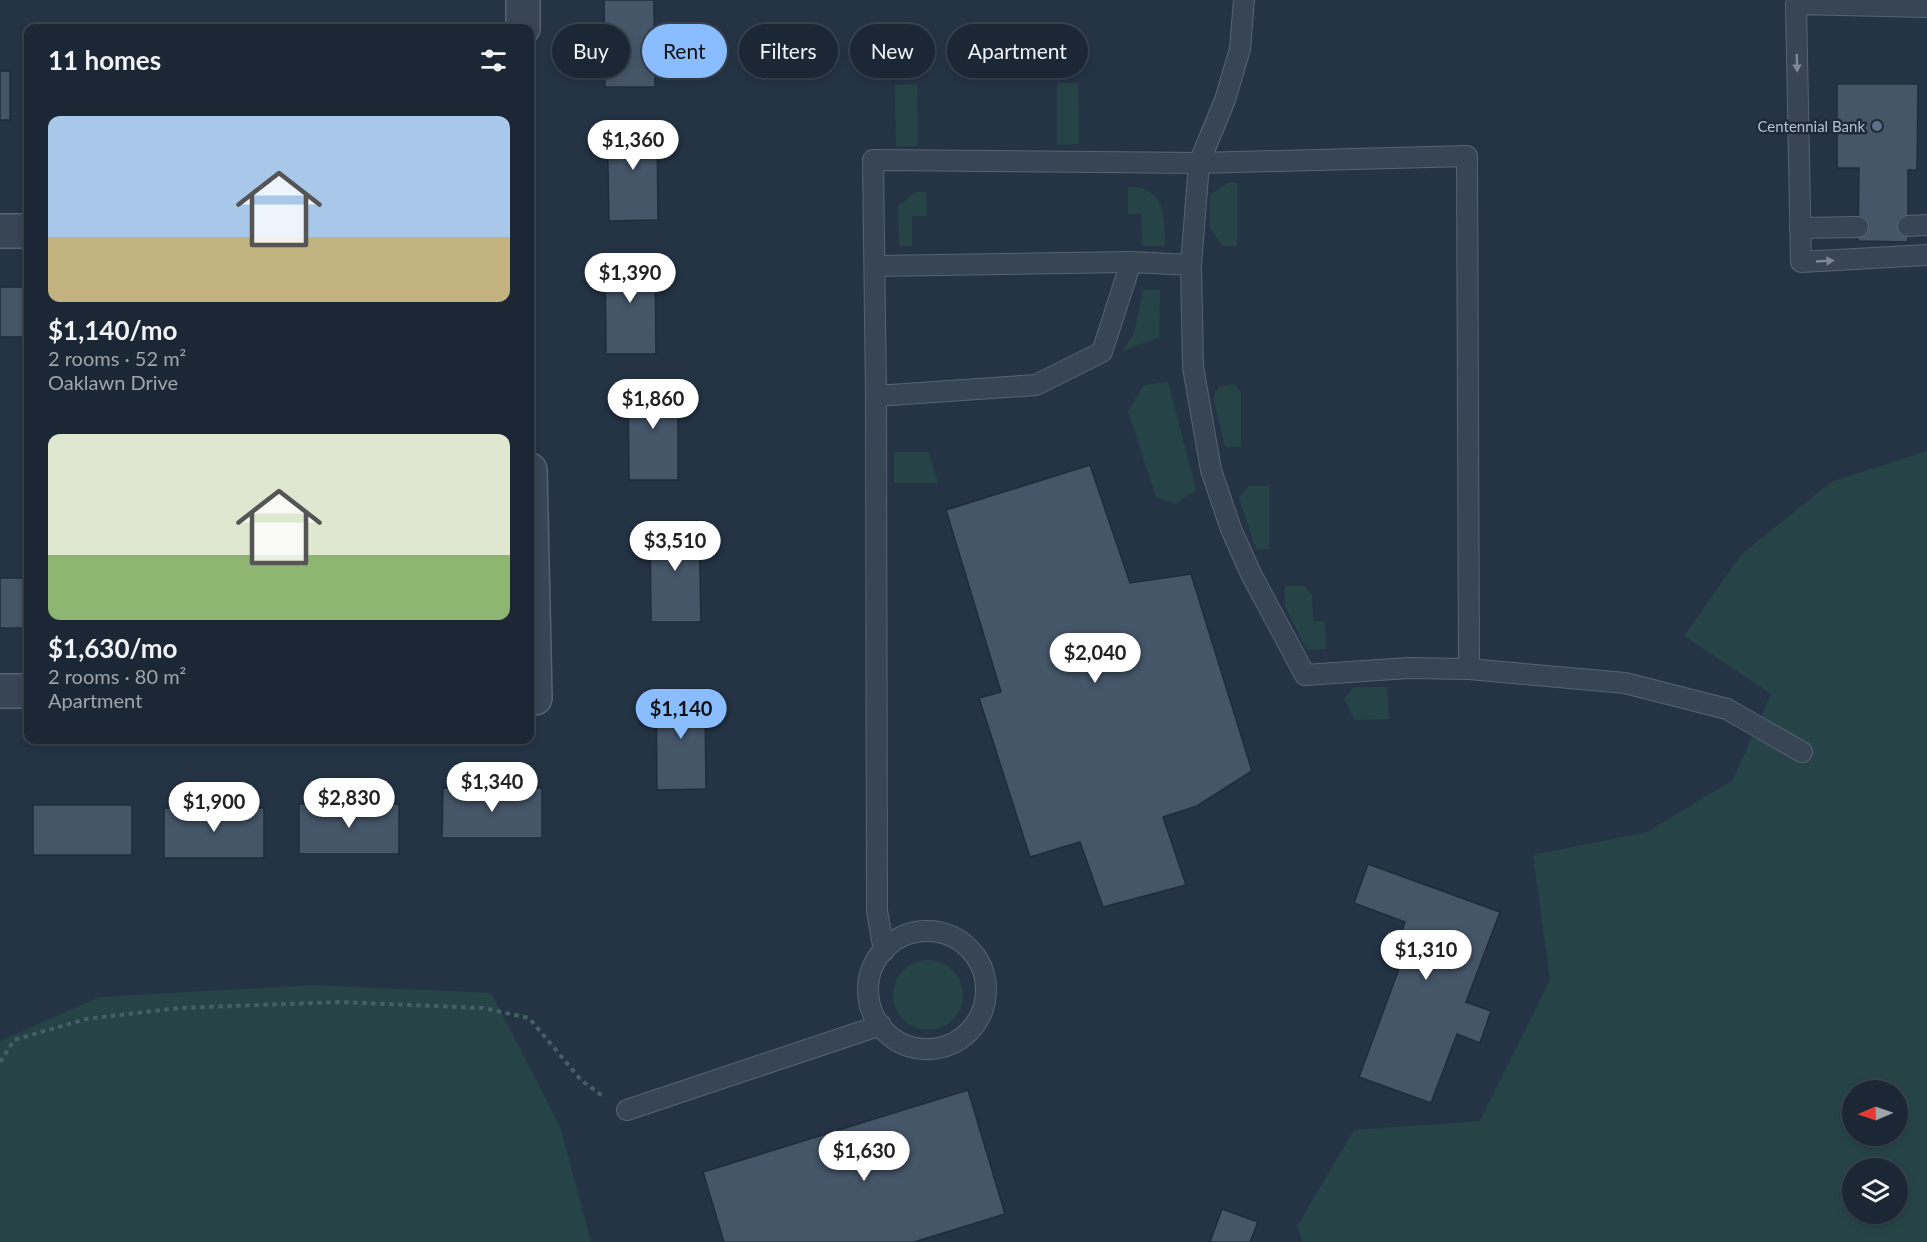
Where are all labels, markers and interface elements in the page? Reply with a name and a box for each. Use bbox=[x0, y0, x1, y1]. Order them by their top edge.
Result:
chip: Buy bbox=[552, 24, 630, 78]
chip: Rent bbox=[642, 24, 727, 78]
chip: Filters bbox=[739, 24, 838, 78]
chip: New bbox=[850, 24, 935, 78]
chip: Apartment bbox=[947, 24, 1088, 78]
text: 11 homes bbox=[48, 44, 161, 76]
icon: filters bbox=[477, 44, 510, 77]
one-way arrow bbox=[1792, 53, 1802, 72]
place label: Centennial Bank bbox=[1757, 117, 1865, 135]
marker: Centennial Bank bbox=[1870, 119, 1884, 133]
pin: $1,360 bbox=[584, 120, 682, 171]
text: $1,360 bbox=[602, 127, 664, 151]
icon: home bbox=[225, 155, 333, 263]
pin: $1,390 bbox=[581, 253, 679, 304]
one-way arrow bbox=[1816, 256, 1835, 265]
text: $1,390 bbox=[599, 260, 661, 284]
text: $1,140/mo bbox=[48, 314, 178, 346]
text: 2 rooms · 52 m² bbox=[48, 346, 186, 370]
text: Oaklawn Drive bbox=[48, 370, 178, 394]
pin: $1,860 bbox=[604, 379, 702, 430]
text: $1,860 bbox=[622, 386, 684, 410]
icon: home bbox=[225, 473, 333, 581]
pin: $3,510 bbox=[626, 521, 724, 572]
text: $3,510 bbox=[644, 528, 706, 552]
text: $1,630/mo bbox=[48, 632, 178, 664]
pin: $2,040 bbox=[1046, 633, 1144, 684]
text: $2,040 bbox=[1064, 640, 1126, 664]
text: 2 rooms · 80 m² bbox=[48, 664, 186, 688]
text: Apartment bbox=[48, 688, 142, 712]
pin: $1,140 bbox=[632, 689, 730, 740]
text: $1,140 bbox=[650, 696, 712, 720]
pin: $1,340 bbox=[443, 762, 541, 813]
text: $1,340 bbox=[461, 769, 523, 793]
pin: $2,830 bbox=[300, 778, 398, 829]
pin: $1,900 bbox=[165, 782, 263, 833]
text: $2,830 bbox=[318, 785, 380, 809]
text: $1,900 bbox=[183, 789, 245, 813]
pin: $1,310 bbox=[1377, 930, 1475, 981]
text: $1,310 bbox=[1395, 937, 1457, 961]
north arrow bbox=[1842, 1080, 1908, 1146]
map controls bbox=[1842, 1080, 1908, 1224]
pin: $1,630 bbox=[815, 1131, 913, 1182]
text: $1,630 bbox=[833, 1138, 895, 1162]
button: layers bbox=[1842, 1158, 1908, 1224]

